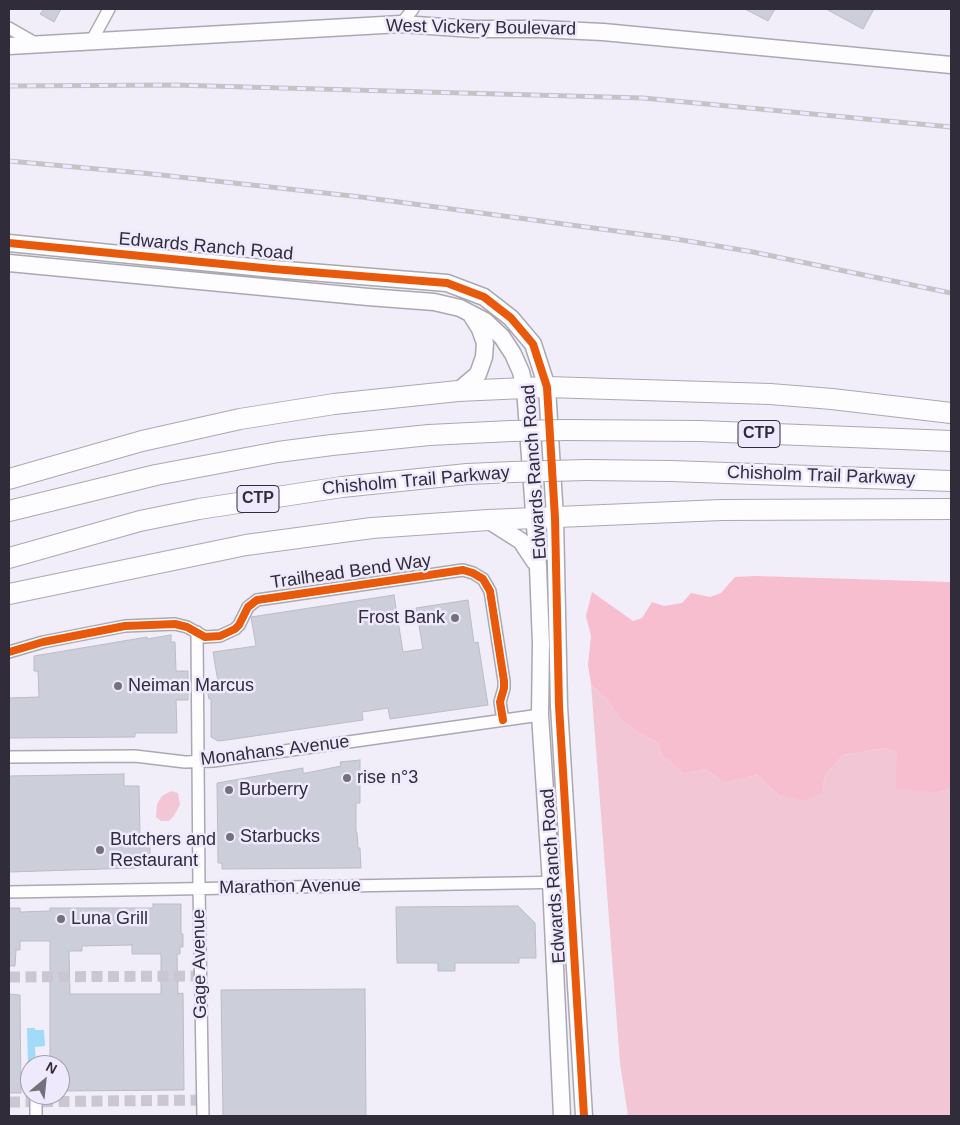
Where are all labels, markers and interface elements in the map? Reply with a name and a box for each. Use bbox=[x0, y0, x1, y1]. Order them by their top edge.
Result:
street label: West Vickery Boulevard bbox=[386, 16, 576, 40]
street label: Edwards Ranch Road bbox=[118, 229, 294, 265]
street label: Edwards Ranch Road bbox=[518, 384, 552, 560]
road number: CTP bbox=[738, 420, 780, 448]
street label: Chisholm Trail Parkway bbox=[321, 462, 511, 500]
street label: Chisholm Trail Parkway bbox=[726, 462, 916, 490]
road number: CTP bbox=[237, 486, 279, 512]
street label: Trailhead Bend Way bbox=[269, 550, 433, 594]
place label: Frost Bank bbox=[358, 607, 445, 629]
marker: Frost Bank bbox=[449, 612, 461, 624]
place label: Neiman Marcus bbox=[128, 675, 254, 697]
marker: Neiman Marcus bbox=[112, 680, 124, 692]
street label: Monahans Avenue bbox=[199, 731, 351, 771]
place label: rise n°3 bbox=[357, 767, 418, 789]
marker: rise n°3 bbox=[341, 772, 353, 784]
place label: Burberry bbox=[239, 779, 308, 801]
marker: Burberry bbox=[223, 784, 235, 796]
street label: Edwards Ranch Road bbox=[537, 788, 571, 964]
place label: Starbucks bbox=[240, 826, 320, 848]
place label: Butchers and Restaurant bbox=[110, 829, 216, 872]
marker: Starbucks bbox=[224, 831, 236, 843]
marker: Butchers and Restaurant bbox=[94, 844, 106, 856]
street label: Marathon Avenue bbox=[219, 875, 361, 899]
place label: Luna Grill bbox=[71, 908, 148, 930]
street label: Gage Avenue bbox=[188, 909, 212, 1019]
marker: Luna Grill bbox=[55, 913, 67, 925]
north arrow bbox=[20, 1055, 70, 1105]
text: N bbox=[43, 1058, 60, 1077]

